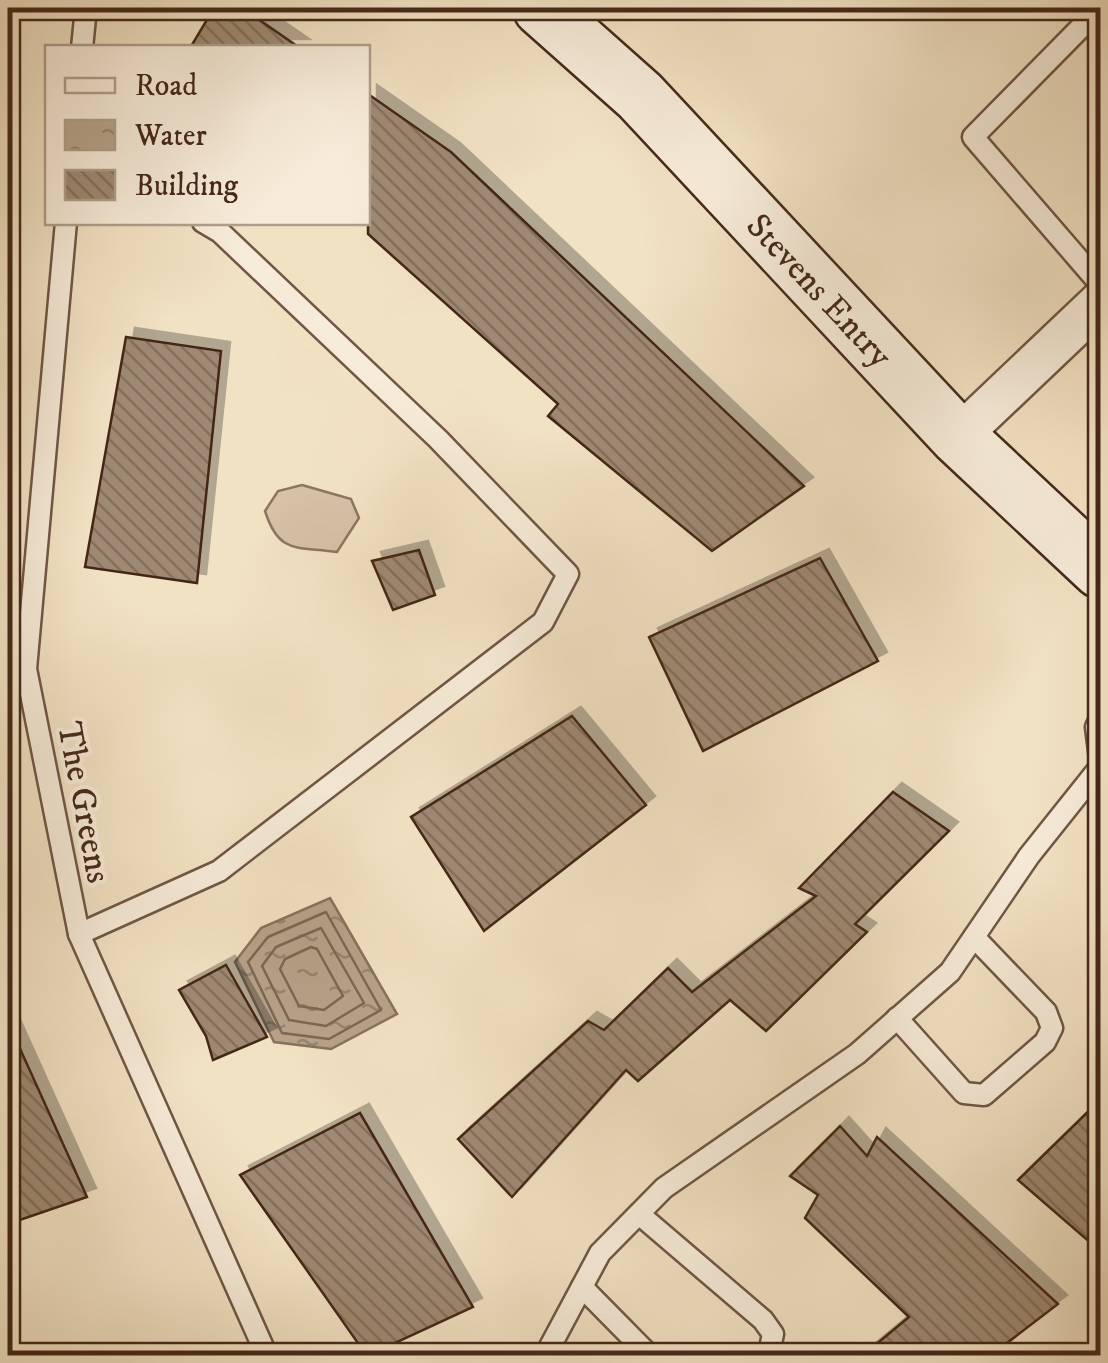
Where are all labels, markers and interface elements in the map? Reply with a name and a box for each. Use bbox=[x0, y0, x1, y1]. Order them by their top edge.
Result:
legend bbox=[45, 45, 370, 225]
text: Road bbox=[135, 68, 197, 105]
text: Water bbox=[134, 118, 207, 155]
text: Building bbox=[135, 168, 239, 205]
street label: Stevens Entry bbox=[736, 205, 901, 378]
street label: The Greens bbox=[46, 718, 120, 887]

